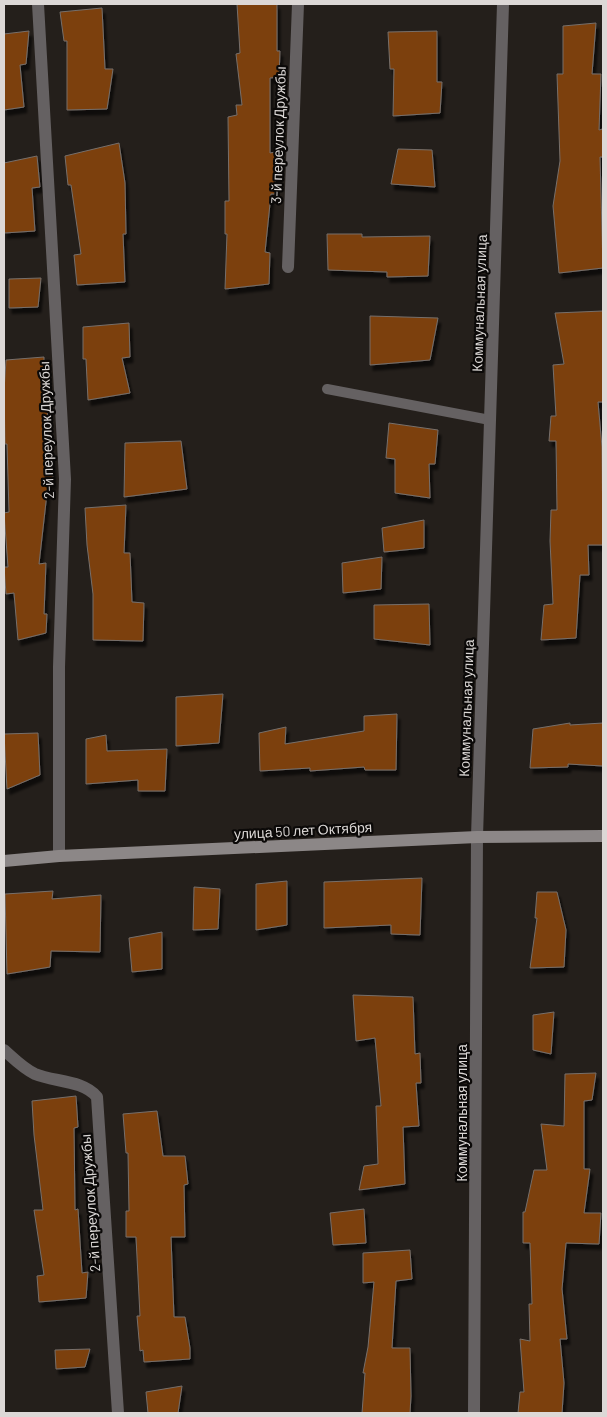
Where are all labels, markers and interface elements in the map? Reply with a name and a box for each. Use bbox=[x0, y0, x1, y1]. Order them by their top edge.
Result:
street label: 3-й переулок Дружбы bbox=[267, 66, 289, 204]
street label: Коммунальная улица bbox=[468, 234, 490, 372]
street label: 2-й переулок Дружбы bbox=[35, 361, 57, 499]
street label: Коммунальная улица bbox=[455, 639, 477, 777]
street label: улица 50 лет Октября bbox=[234, 818, 372, 842]
street label: Коммунальная улица bbox=[453, 1044, 470, 1182]
street label: 2-й переулок Дружбы bbox=[77, 1134, 103, 1272]

